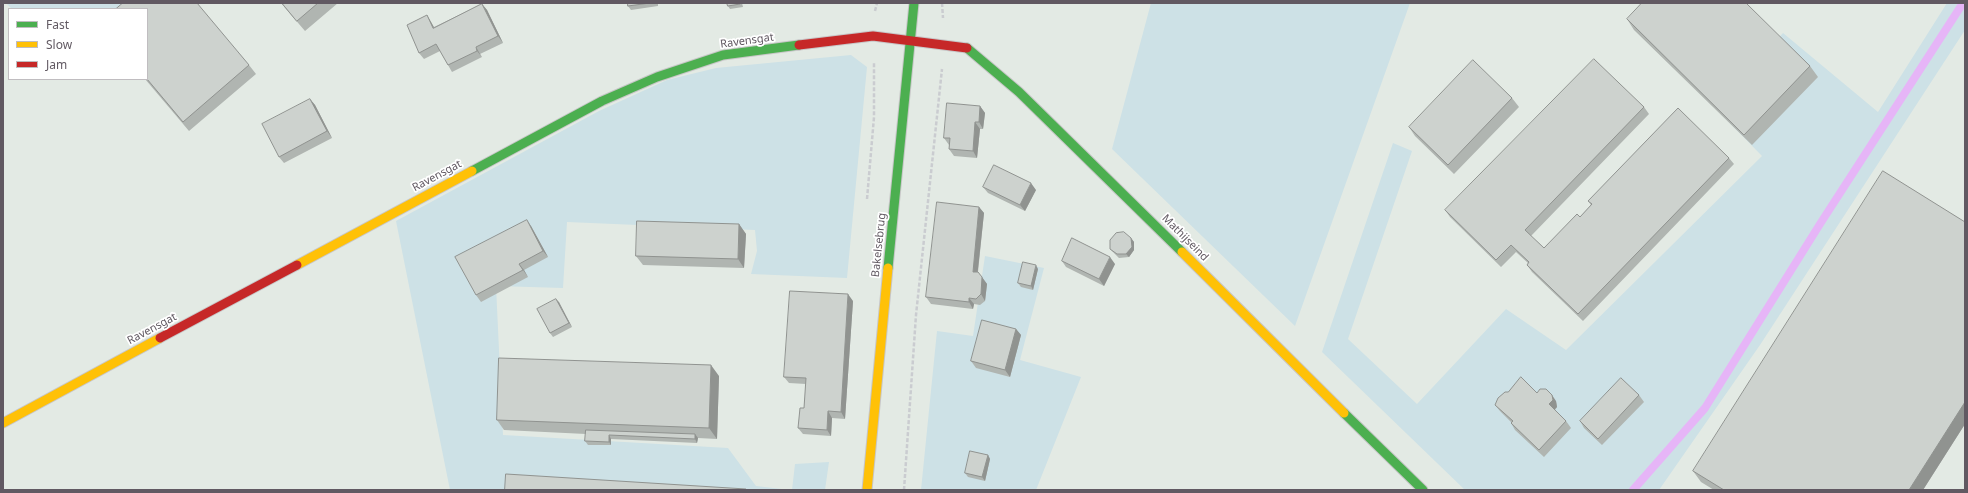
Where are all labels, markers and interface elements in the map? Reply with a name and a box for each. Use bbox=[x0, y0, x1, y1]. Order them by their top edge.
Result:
legend bbox=[8, 8, 148, 80]
text: Fast bbox=[46, 16, 69, 33]
street label: Ravensgat bbox=[719, 31, 775, 51]
text: Slow bbox=[46, 36, 72, 53]
text: Jam bbox=[46, 56, 67, 73]
street label: Ravensgat bbox=[410, 158, 464, 194]
street label: Bakelsebrug bbox=[869, 212, 889, 278]
street label: Mathijseind bbox=[1159, 212, 1211, 264]
street label: Ravensgat bbox=[125, 311, 179, 347]

